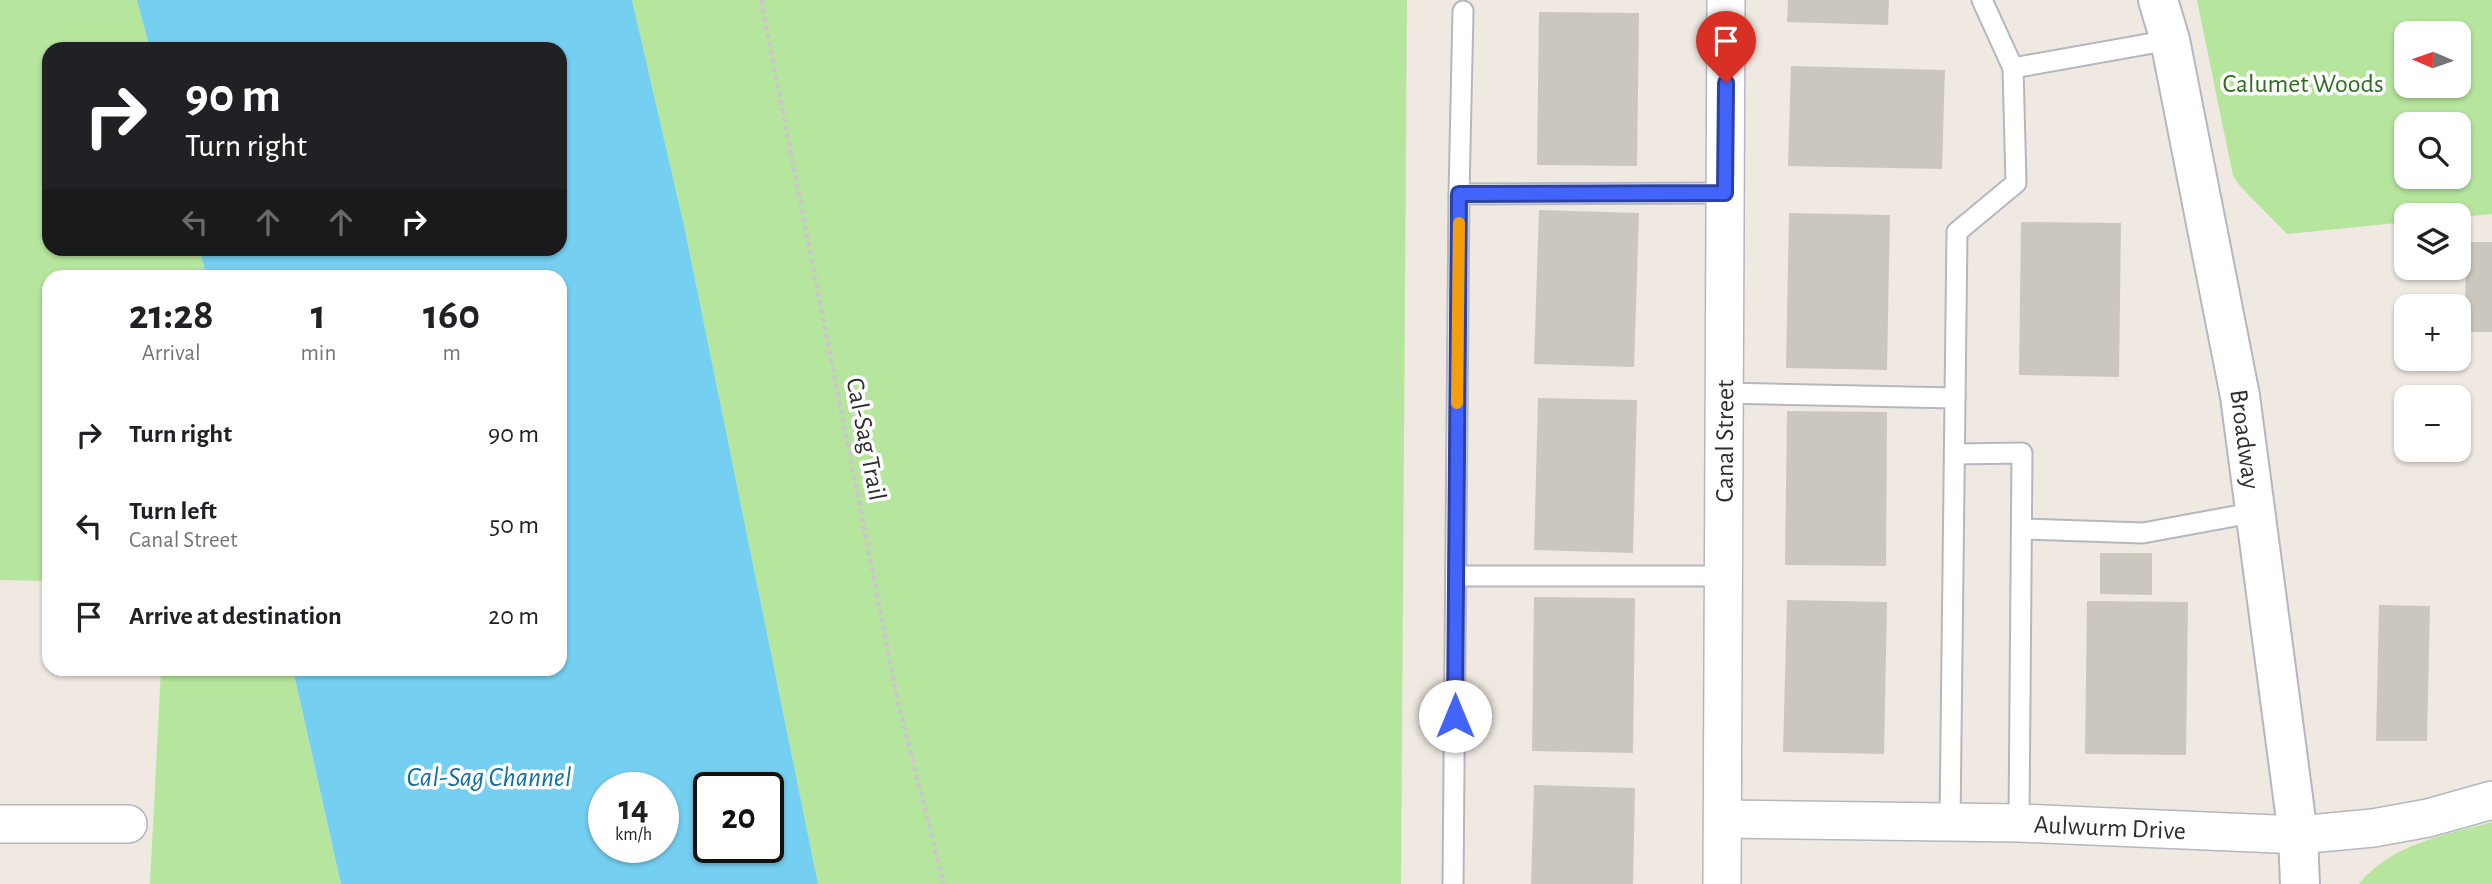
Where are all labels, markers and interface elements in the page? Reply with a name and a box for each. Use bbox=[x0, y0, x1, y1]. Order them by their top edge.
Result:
pin bbox=[1696, 11, 1756, 83]
north arrow bbox=[2394, 21, 2471, 98]
map controls bbox=[2394, 21, 2471, 462]
icon: arrive bbox=[1707, 22, 1745, 60]
icon: right bbox=[70, 70, 161, 161]
park label: Calumet Woods bbox=[2222, 71, 2384, 97]
text: 90 m bbox=[185, 72, 281, 121]
button: search bbox=[2394, 112, 2471, 189]
text: Turn right bbox=[185, 130, 307, 162]
icon: left bbox=[176, 203, 214, 241]
icon: ahead bbox=[249, 203, 287, 241]
icon: ahead bbox=[322, 203, 360, 241]
icon: right bbox=[395, 203, 433, 241]
button: layers bbox=[2394, 203, 2471, 280]
text: 21:28 bbox=[129, 294, 214, 336]
text: 1 bbox=[311, 294, 326, 336]
text: 160 bbox=[423, 294, 480, 336]
button: + bbox=[2394, 294, 2471, 371]
text: Arrival bbox=[142, 342, 201, 365]
text: min bbox=[300, 342, 336, 365]
text: m bbox=[442, 342, 461, 365]
street label: Cal-Sag Trail bbox=[841, 376, 891, 503]
street label: Canal Street bbox=[1712, 380, 1738, 502]
button: − bbox=[2394, 385, 2471, 462]
street label: Broadway bbox=[2225, 388, 2264, 491]
icon: right bbox=[70, 416, 108, 454]
text: Turn right bbox=[129, 421, 232, 447]
text: 90 m bbox=[488, 421, 539, 447]
text: Turn left bbox=[129, 498, 217, 524]
icon: left bbox=[70, 507, 108, 545]
text: 50 m bbox=[489, 512, 539, 538]
text: Canal Street bbox=[129, 529, 237, 552]
icon: arrive bbox=[70, 598, 108, 636]
text: Arrive at destination bbox=[129, 603, 342, 629]
text: 20 m bbox=[488, 603, 539, 629]
position arrow bbox=[1418, 679, 1492, 753]
water label: Cal-Sag Channel bbox=[406, 764, 572, 792]
speed limit sign: 20 bbox=[693, 772, 784, 863]
text: 14 bbox=[618, 791, 649, 826]
street label: Aulwurm Drive bbox=[2033, 812, 2187, 844]
text: km/h bbox=[615, 826, 652, 844]

